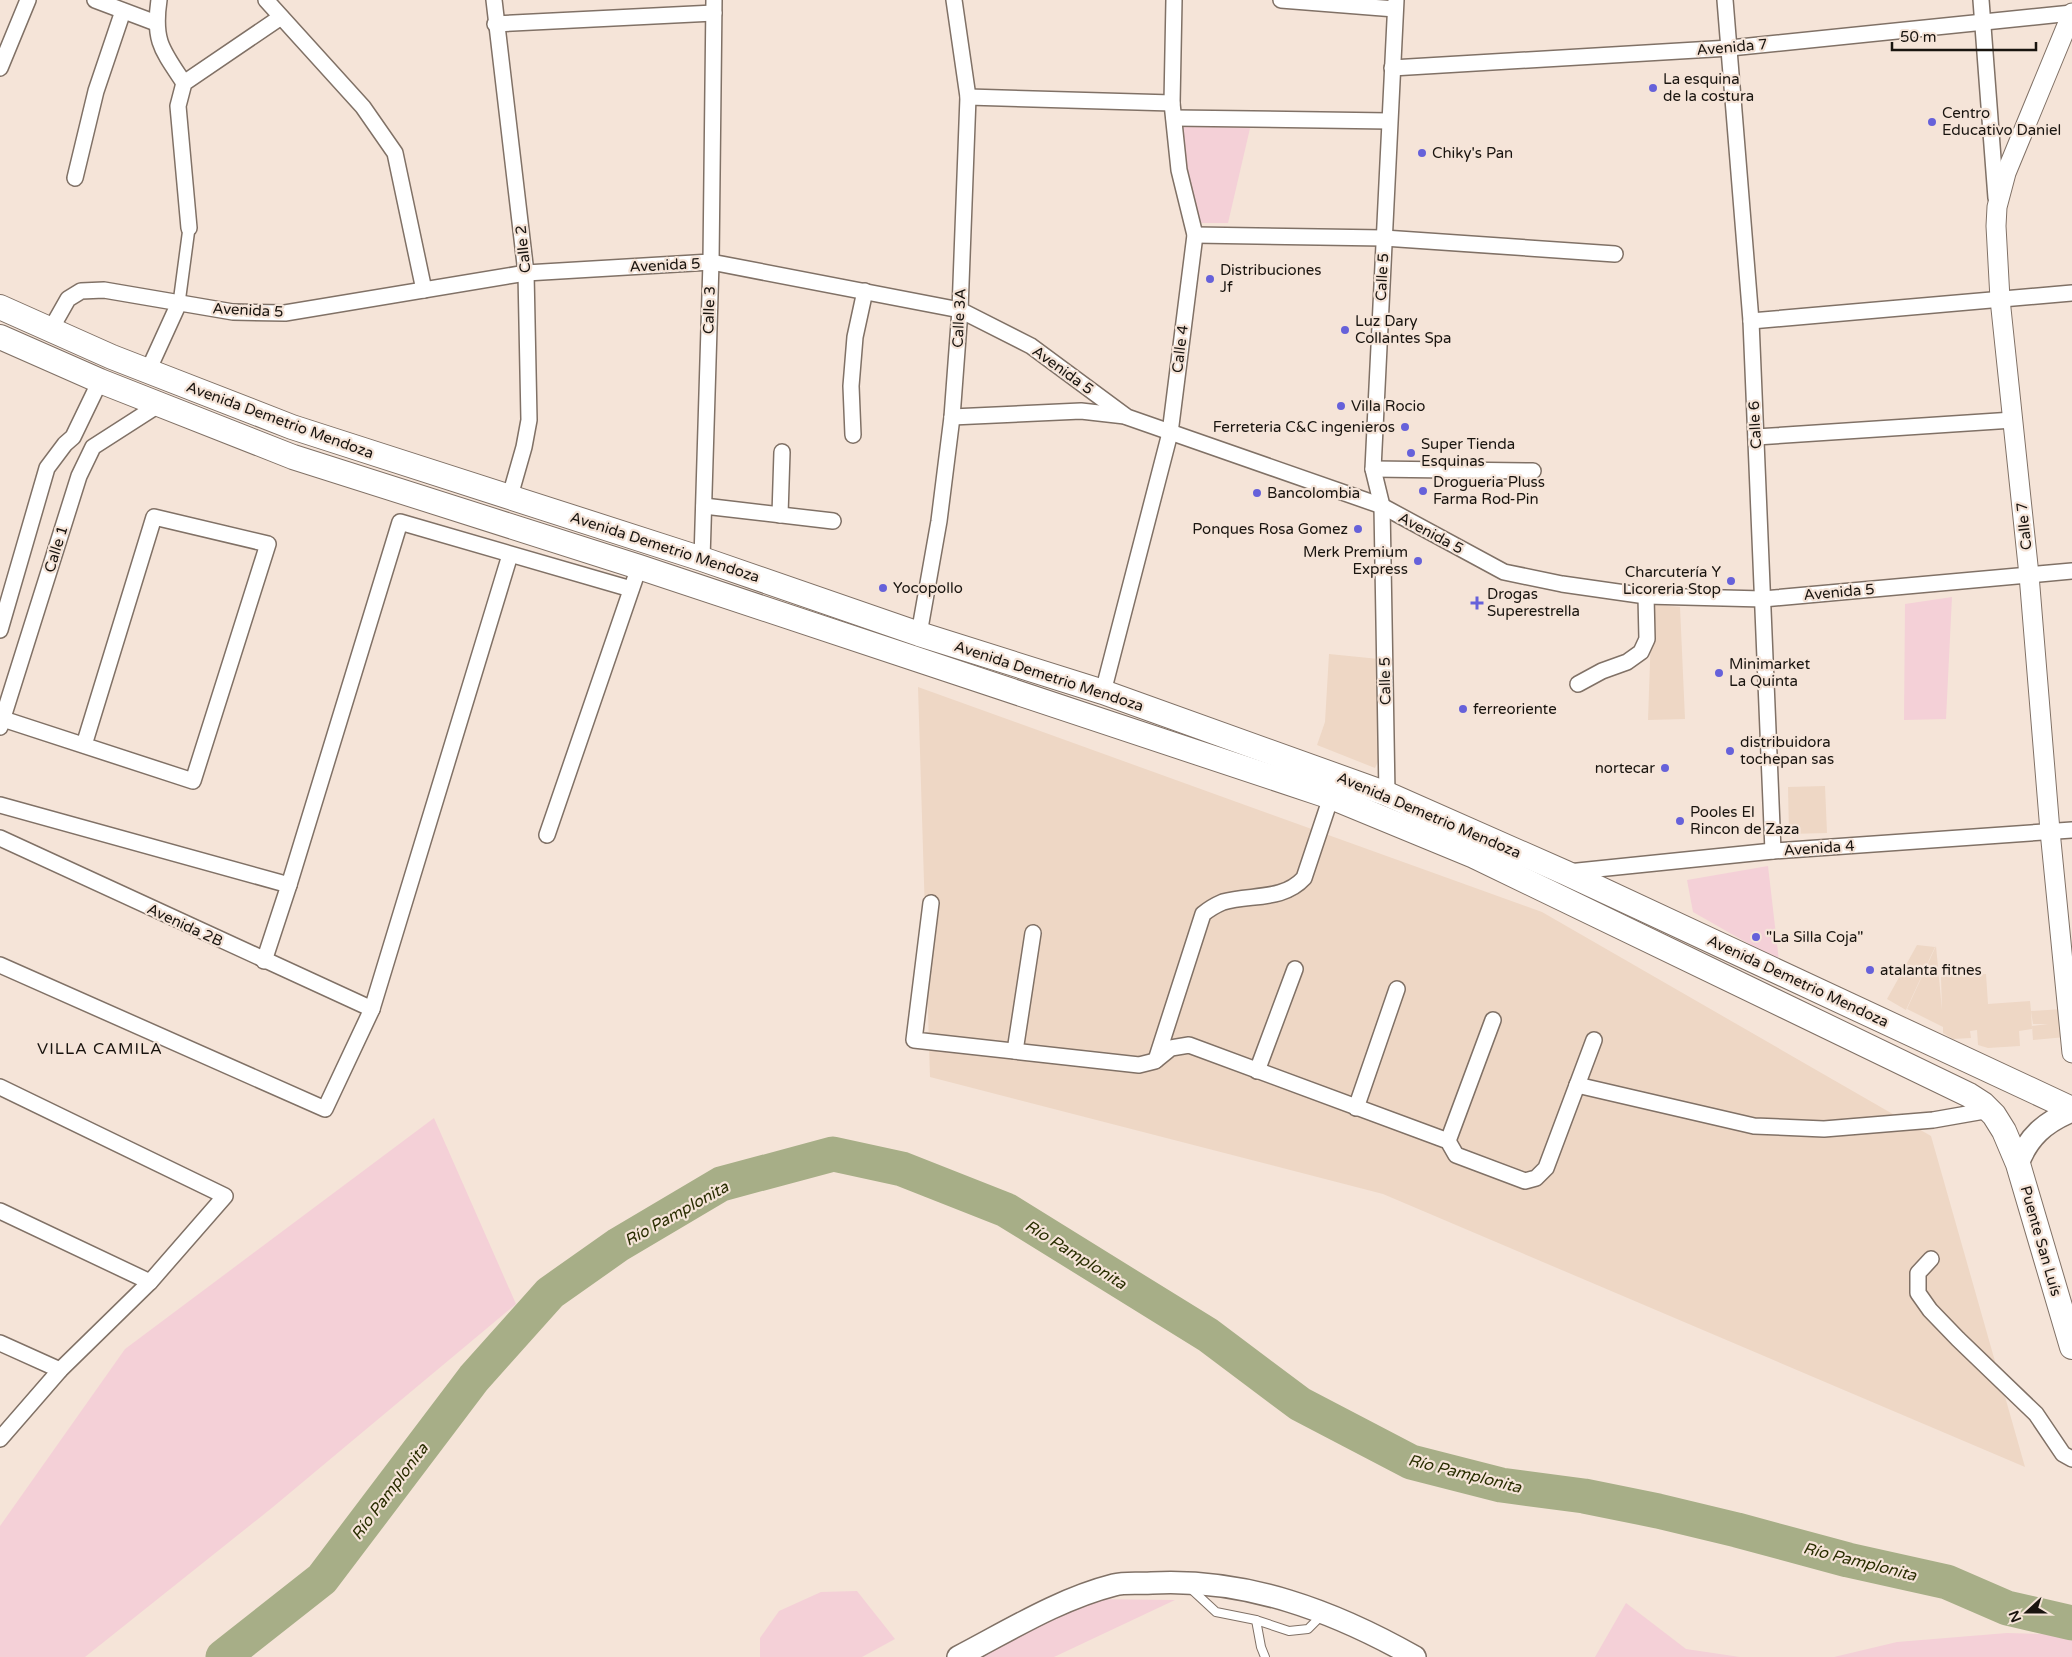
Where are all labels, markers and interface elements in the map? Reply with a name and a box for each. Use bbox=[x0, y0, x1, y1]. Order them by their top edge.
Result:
scale bar bbox=[1892, 20, 2036, 52]
text: 50 m bbox=[1900, 28, 1937, 46]
street label: Avenida 7 bbox=[1696, 35, 1768, 59]
place label: La esquina de la costura bbox=[1663, 70, 1754, 105]
marker: La esquina de la costura bbox=[1647, 82, 1659, 94]
place label: Centro Educativo Daniel bbox=[1942, 104, 2061, 139]
marker: Centro Educativo Daniel bbox=[1926, 116, 1938, 128]
place label: Chiky's Pan bbox=[1432, 144, 1513, 162]
marker: Chiky's Pan bbox=[1416, 147, 1428, 159]
street label: Calle 2 bbox=[512, 224, 534, 274]
street label: Calle 5 bbox=[1372, 252, 1392, 302]
street label: Avenida 5 bbox=[629, 254, 701, 276]
place label: Distribuciones Jf bbox=[1220, 261, 1321, 296]
marker: Distribuciones Jf bbox=[1204, 273, 1216, 285]
street label: Calle 3 bbox=[699, 286, 719, 334]
street label: Calle 3A bbox=[948, 288, 970, 348]
street label: Avenida 5 bbox=[212, 299, 284, 321]
place label: Luz Dary Collantes Spa bbox=[1355, 312, 1451, 347]
street label: Calle 4 bbox=[1168, 324, 1192, 374]
marker: Luz Dary Collantes Spa bbox=[1339, 324, 1351, 336]
street label: Avenida 5 bbox=[1029, 342, 1097, 398]
street label: Avenida Demetrio Mendoza bbox=[184, 378, 376, 462]
place label: Villa Rocio bbox=[1351, 397, 1425, 415]
marker: Villa Rocio bbox=[1335, 400, 1347, 412]
street label: Calle 6 bbox=[1745, 400, 1765, 450]
place label: Ferreteria C&C ingenieros bbox=[1213, 418, 1395, 436]
marker: Ferreteria C&C ingenieros bbox=[1399, 421, 1411, 433]
place label: Super Tienda Esquinas bbox=[1421, 435, 1515, 470]
marker: Super Tienda Esquinas bbox=[1405, 447, 1417, 459]
place label: Drogueria Pluss Farma Rod-Pin bbox=[1433, 473, 1545, 508]
place label: Bancolombia bbox=[1267, 484, 1360, 502]
marker: Drogueria Pluss Farma Rod-Pin bbox=[1417, 485, 1429, 497]
marker: Bancolombia bbox=[1251, 487, 1263, 499]
street label: Calle 7 bbox=[2013, 501, 2035, 551]
street label: Avenida Demetrio Mendoza bbox=[568, 508, 762, 586]
street label: Avenida 5 bbox=[1395, 508, 1467, 558]
place label: Ponques Rosa Gomez bbox=[1192, 520, 1348, 538]
street label: Calle 1 bbox=[40, 523, 72, 575]
marker: Ponques Rosa Gomez bbox=[1352, 523, 1364, 535]
place label: Merk Premium Express bbox=[1303, 543, 1408, 578]
marker: Merk Premium Express bbox=[1412, 555, 1424, 567]
place label: Charcutería Y Licoreria Stop bbox=[1623, 563, 1721, 598]
marker: Charcutería Y Licoreria Stop bbox=[1725, 575, 1737, 587]
place label: Yocopollo bbox=[893, 579, 963, 597]
street label: Avenida 5 bbox=[1803, 580, 1875, 604]
marker: Yocopollo bbox=[877, 582, 889, 594]
place label: Drogas Superestrella bbox=[1487, 585, 1580, 620]
marker: Drogas Superestrella bbox=[1471, 597, 1483, 609]
street label: Avenida Demetrio Mendoza bbox=[952, 637, 1146, 715]
place label: Minimarket La Quinta bbox=[1729, 655, 1810, 690]
street label: Calle 5 bbox=[1376, 657, 1394, 705]
marker: Minimarket La Quinta bbox=[1713, 667, 1725, 679]
place label: ferreoriente bbox=[1473, 700, 1557, 718]
marker: ferreoriente bbox=[1457, 703, 1469, 715]
place label: distribuidora tochepan sas bbox=[1740, 733, 1834, 768]
marker: distribuidora tochepan sas bbox=[1724, 745, 1736, 757]
place label: nortecar bbox=[1595, 759, 1655, 777]
marker: nortecar bbox=[1659, 762, 1671, 774]
street label: Avenida Demetrio Mendoza bbox=[1334, 768, 1524, 862]
place label: Pooles El Rincon de Zaza bbox=[1690, 803, 1799, 838]
marker: Pooles El Rincon de Zaza bbox=[1674, 815, 1686, 827]
street label: Avenida 4 bbox=[1783, 837, 1855, 859]
street label: Avenida 2B bbox=[144, 900, 226, 950]
place label: "La Silla Coja" bbox=[1766, 928, 1864, 946]
street label: Avenida Demetrio Mendoza bbox=[1704, 931, 1892, 1031]
marker: "La Silla Coja" bbox=[1750, 931, 1762, 943]
place label: atalanta fitnes bbox=[1880, 961, 1982, 979]
marker: atalanta fitnes bbox=[1864, 964, 1876, 976]
district label: VILLA CAMILA bbox=[37, 1039, 163, 1059]
water label: Río Pamplonita bbox=[621, 1177, 733, 1251]
street label: Puente San Luís bbox=[2017, 1184, 2065, 1298]
water label: Río Pamplonita bbox=[1021, 1216, 1131, 1295]
water label: Río Pamplonita bbox=[347, 1438, 433, 1544]
water label: Río Pamplonita bbox=[1406, 1450, 1524, 1498]
water label: Río Pamplonita bbox=[1801, 1538, 1919, 1586]
north arrow bbox=[2002, 1587, 2052, 1637]
text: N bbox=[2005, 1608, 2025, 1625]

